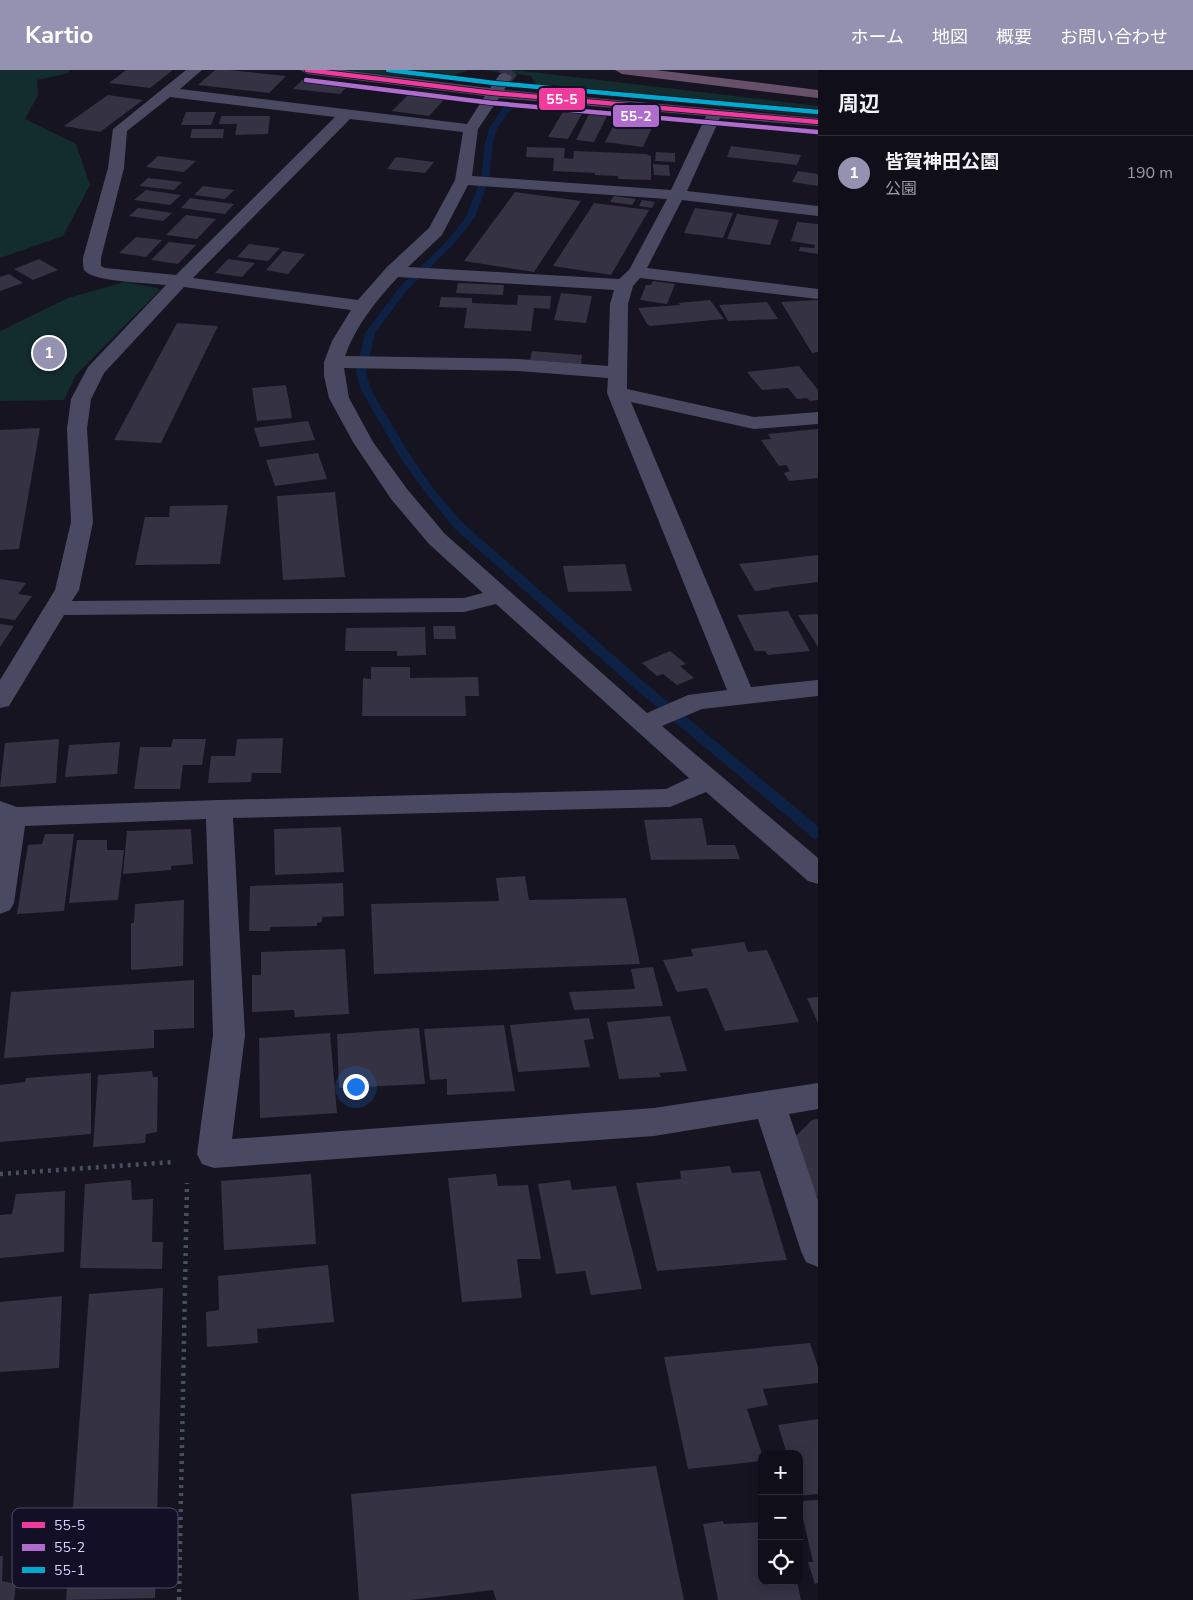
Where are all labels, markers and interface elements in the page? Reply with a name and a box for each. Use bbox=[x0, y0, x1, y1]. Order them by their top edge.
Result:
text: Kartio bbox=[25, 19, 93, 51]
text: ホーム bbox=[851, 25, 904, 49]
text: 地図 bbox=[932, 25, 968, 49]
text: 概要 bbox=[996, 25, 1032, 49]
text: お問い合わせ bbox=[1060, 25, 1168, 49]
line badge: 55-5 bbox=[538, 87, 586, 111]
text: 55-5 bbox=[546, 90, 578, 109]
text: 周辺 bbox=[838, 90, 880, 118]
line badge: 55-2 bbox=[612, 104, 660, 128]
text: 55-2 bbox=[620, 107, 652, 126]
text: 皆賀神田公園 bbox=[885, 149, 999, 175]
text: 1 bbox=[849, 162, 859, 184]
text: 190 m bbox=[1126, 162, 1173, 184]
text: 公園 bbox=[885, 178, 917, 200]
pin: 1 bbox=[33, 334, 65, 372]
your location bbox=[343, 1074, 369, 1100]
map controls bbox=[758, 1450, 803, 1585]
button: + bbox=[758, 1450, 803, 1495]
button: − bbox=[758, 1495, 803, 1540]
legend bbox=[12, 1508, 178, 1588]
text: 55-5 bbox=[54, 1516, 85, 1535]
text: 55-2 bbox=[54, 1538, 85, 1557]
button: locate bbox=[758, 1540, 803, 1585]
text: 55-1 bbox=[54, 1561, 85, 1580]

